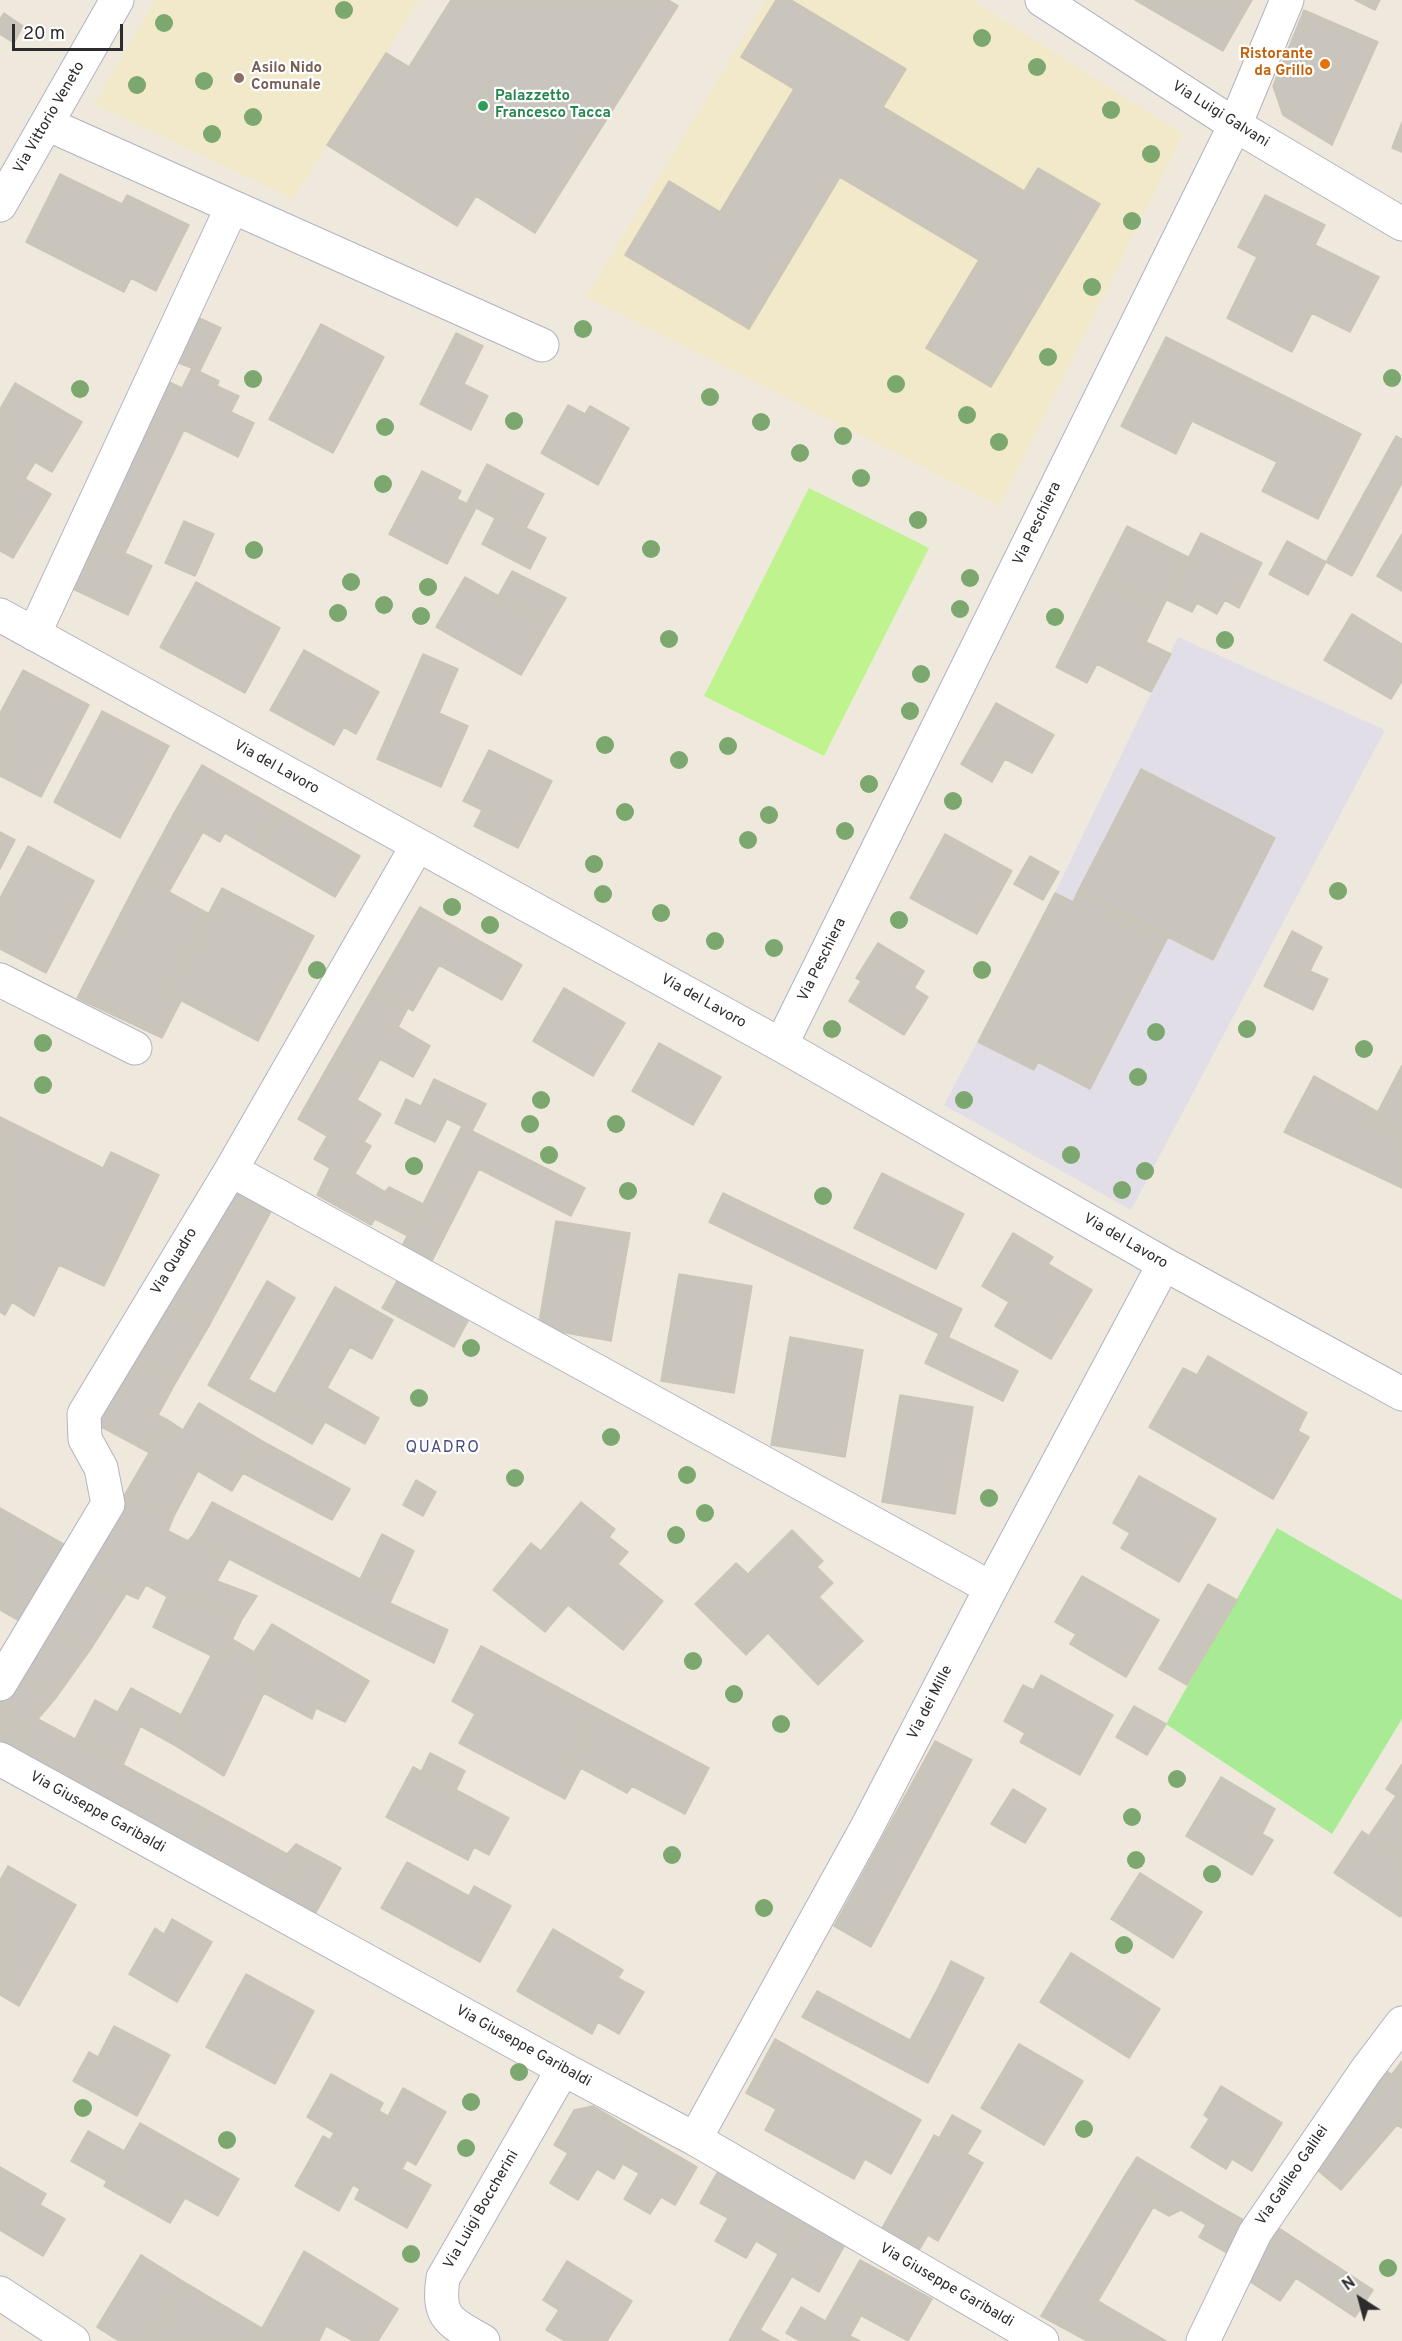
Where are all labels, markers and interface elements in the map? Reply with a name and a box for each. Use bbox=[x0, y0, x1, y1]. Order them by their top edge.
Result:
scale bar bbox=[15, 12, 126, 50]
text: 20 m bbox=[23, 23, 65, 46]
place label: Ristorante da Grillo bbox=[1240, 46, 1313, 81]
marker: Ristorante da Grillo bbox=[1318, 57, 1332, 71]
street label: Via Vittorio Veneto bbox=[11, 59, 89, 177]
place label: Asilo Nido Comunale bbox=[251, 60, 322, 95]
marker: Asilo Nido Comunale bbox=[232, 71, 246, 85]
street label: Via Luigi Galvani bbox=[1168, 78, 1272, 152]
place label: Palazzetto Francesco Tacca bbox=[495, 88, 611, 123]
marker: Palazzetto Francesco Tacca bbox=[476, 99, 490, 113]
street label: Via Peschiera bbox=[1010, 479, 1066, 569]
street label: Via del Lavoro bbox=[230, 737, 322, 799]
street label: Via Peschiera bbox=[795, 915, 851, 1005]
street label: Via del Lavoro bbox=[657, 971, 749, 1033]
street label: Via del Lavoro bbox=[1079, 1210, 1171, 1274]
street label: Via Quadro bbox=[148, 1225, 202, 1299]
district label: QUADRO bbox=[406, 1439, 480, 1459]
street label: Via dei Mille bbox=[905, 1663, 957, 1743]
street label: Via Giuseppe Garibaldi bbox=[26, 1768, 168, 1858]
street label: Via Giuseppe Garibaldi bbox=[452, 2002, 594, 2092]
street label: Via Galileo Galilei bbox=[1253, 2123, 1333, 2229]
street label: Via Luigi Boccherini bbox=[441, 2148, 523, 2272]
street label: Via Giuseppe Garibaldi bbox=[876, 2240, 1016, 2332]
north arrow bbox=[1330, 2269, 1390, 2329]
text: N bbox=[1339, 2273, 1360, 2296]

